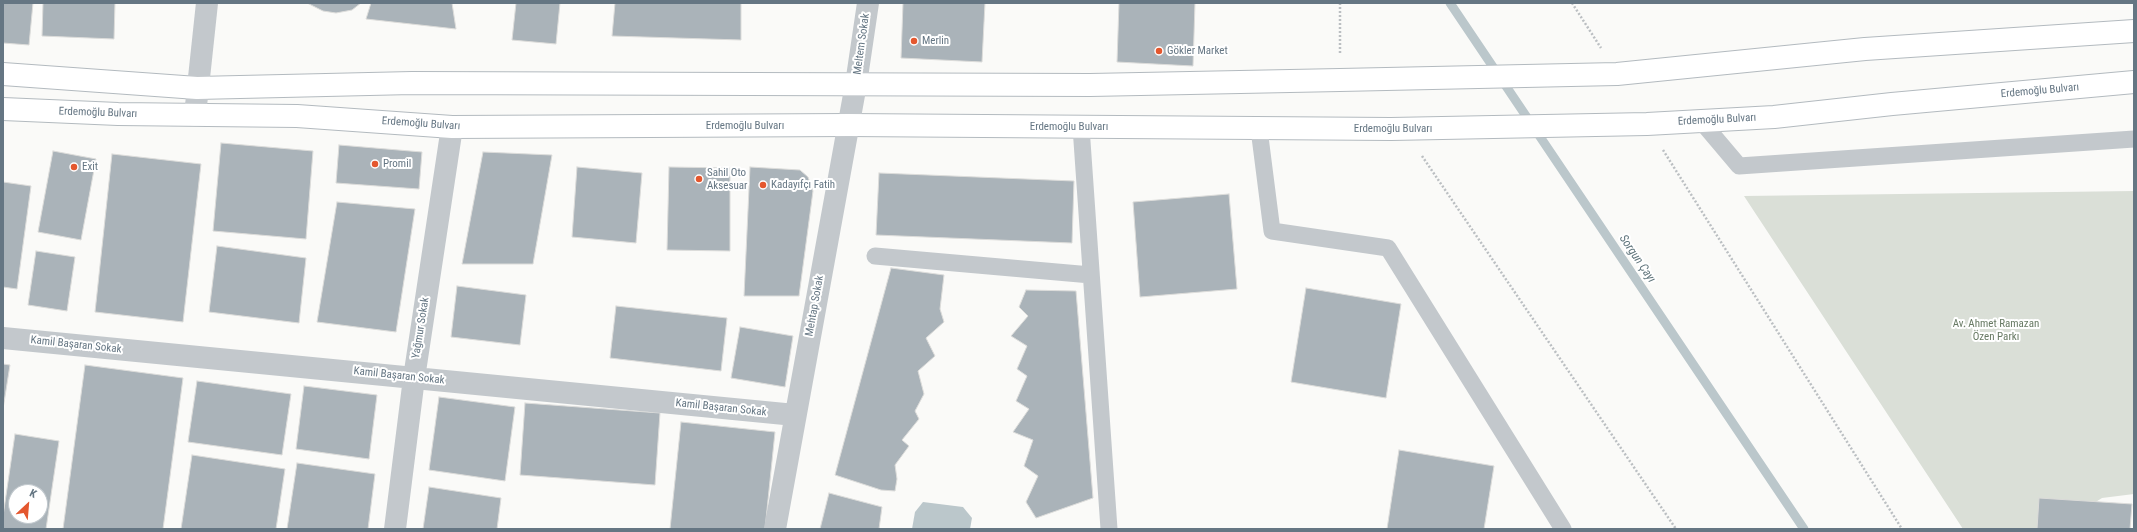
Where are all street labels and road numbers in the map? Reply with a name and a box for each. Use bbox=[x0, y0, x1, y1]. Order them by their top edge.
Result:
street label: Meltem Sokak bbox=[851, 13, 873, 75]
street label: Erdemoğlu Bulvarı bbox=[2000, 81, 2080, 101]
street label: Erdemoğlu Bulvarı bbox=[58, 105, 138, 121]
street label: Erdemoğlu Bulvarı bbox=[1677, 111, 1757, 129]
street label: Erdemoğlu Bulvarı bbox=[381, 115, 461, 133]
street label: Erdemoğlu Bulvarı bbox=[706, 119, 784, 133]
street label: Erdemoğlu Bulvarı bbox=[1030, 120, 1108, 134]
street label: Erdemoğlu Bulvarı bbox=[1354, 122, 1432, 136]
street label: Mehtap Sokak bbox=[803, 274, 827, 338]
street label: Yağmur Sokak bbox=[410, 296, 432, 360]
street label: Kamil Başaran Sokak bbox=[30, 334, 122, 356]
street label: Kamil Başaran Sokak bbox=[353, 365, 445, 387]
street label: Kamil Başaran Sokak bbox=[675, 397, 767, 419]

